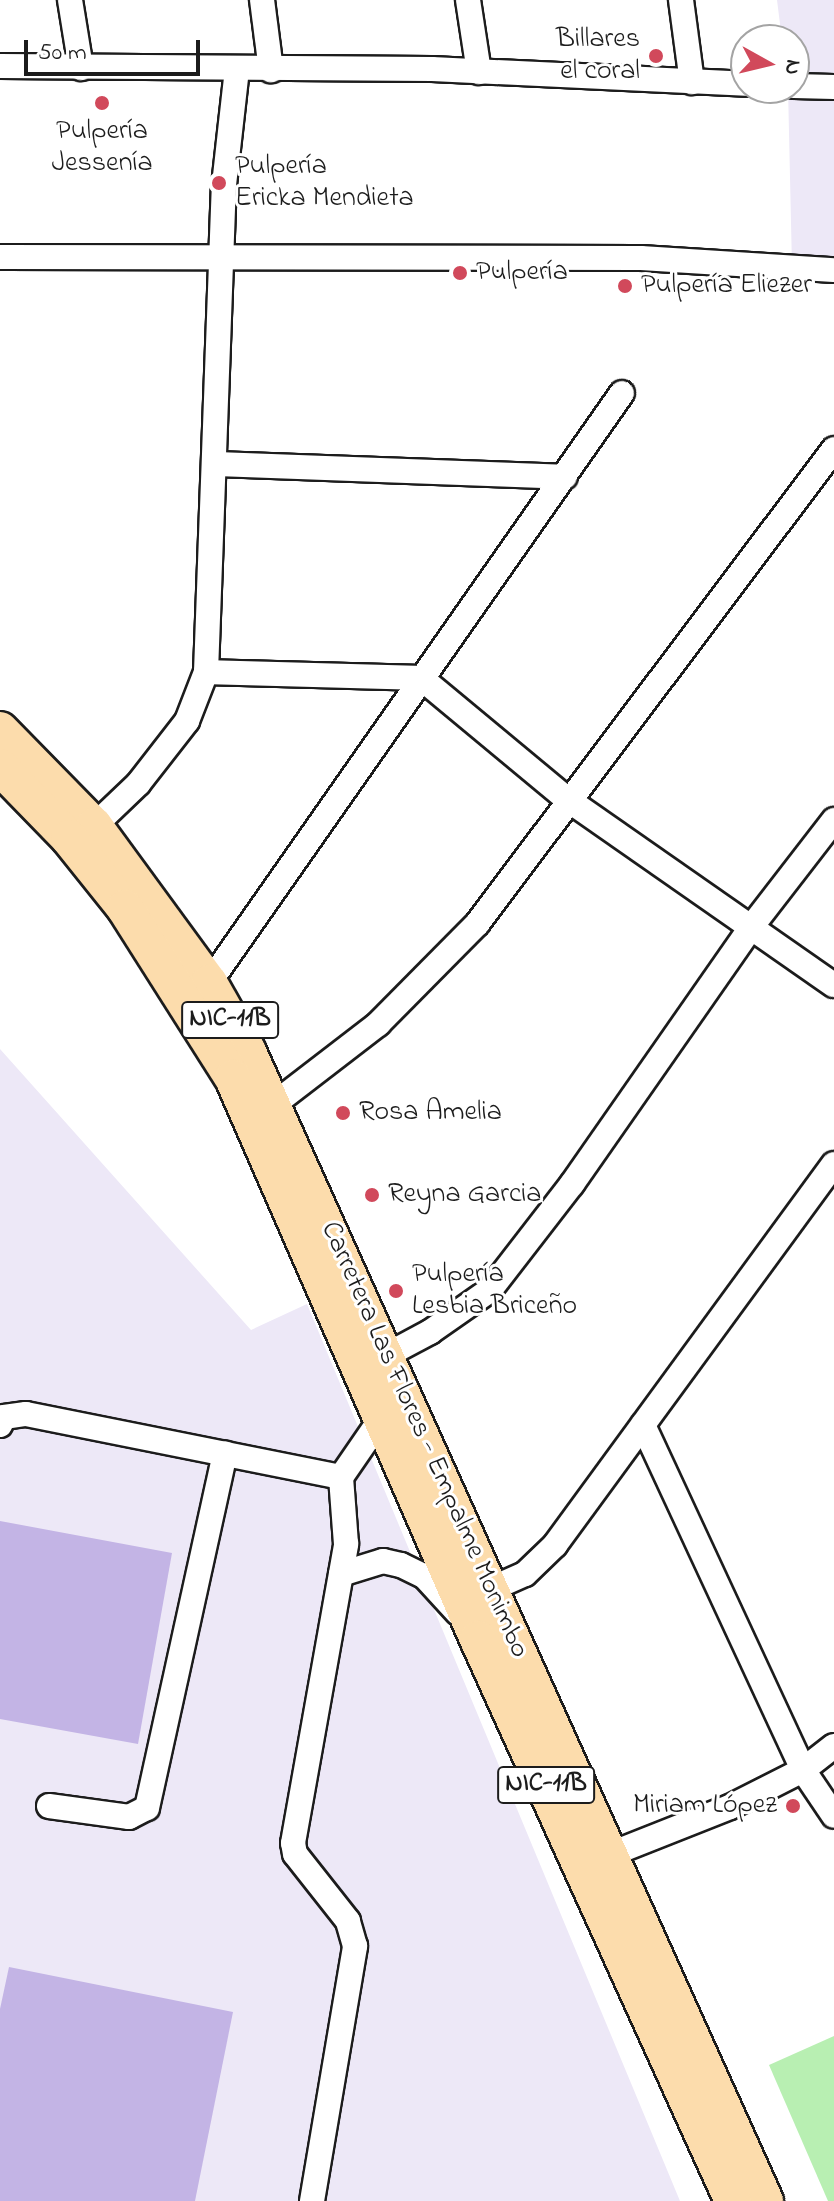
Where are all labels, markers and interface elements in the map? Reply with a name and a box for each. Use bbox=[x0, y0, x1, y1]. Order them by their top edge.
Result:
place label: Billares el coral bbox=[556, 23, 640, 89]
scale bar bbox=[28, 24, 204, 74]
north arrow bbox=[730, 24, 810, 104]
text: 50 m bbox=[38, 36, 87, 71]
marker: Billares el coral bbox=[647, 47, 665, 65]
text: N bbox=[775, 57, 809, 77]
marker: Pulpería Jessenía bbox=[93, 94, 111, 112]
place label: Pulpería Jessenía bbox=[51, 115, 153, 181]
place label: Pulpería Ericka Mendieta bbox=[235, 150, 414, 216]
marker: Pulpería Ericka Mendieta bbox=[210, 174, 228, 192]
place label: Pulpería bbox=[476, 256, 568, 290]
marker: Pulpería bbox=[451, 264, 469, 282]
place label: Pulpería Eliezer bbox=[641, 269, 812, 303]
marker: Pulpería Eliezer bbox=[616, 277, 634, 295]
road number: NIC-11B bbox=[180, 998, 280, 1042]
place label: Rosa Amelia bbox=[359, 1096, 502, 1130]
marker: Rosa Amelia bbox=[334, 1104, 352, 1122]
place label: Reyna Garcia bbox=[388, 1178, 541, 1212]
marker: Reyna Garcia bbox=[363, 1186, 381, 1204]
street label: Carretera Las Flores - Empalme Monimbo bbox=[312, 1217, 536, 1663]
place label: Pulpería Lesbia Briceño bbox=[412, 1258, 577, 1324]
marker: Pulpería Lesbia Briceño bbox=[387, 1282, 405, 1300]
road number: NIC-11B bbox=[496, 1763, 596, 1807]
place label: Miriam López bbox=[633, 1789, 777, 1823]
marker: Miriam López bbox=[784, 1797, 802, 1815]

